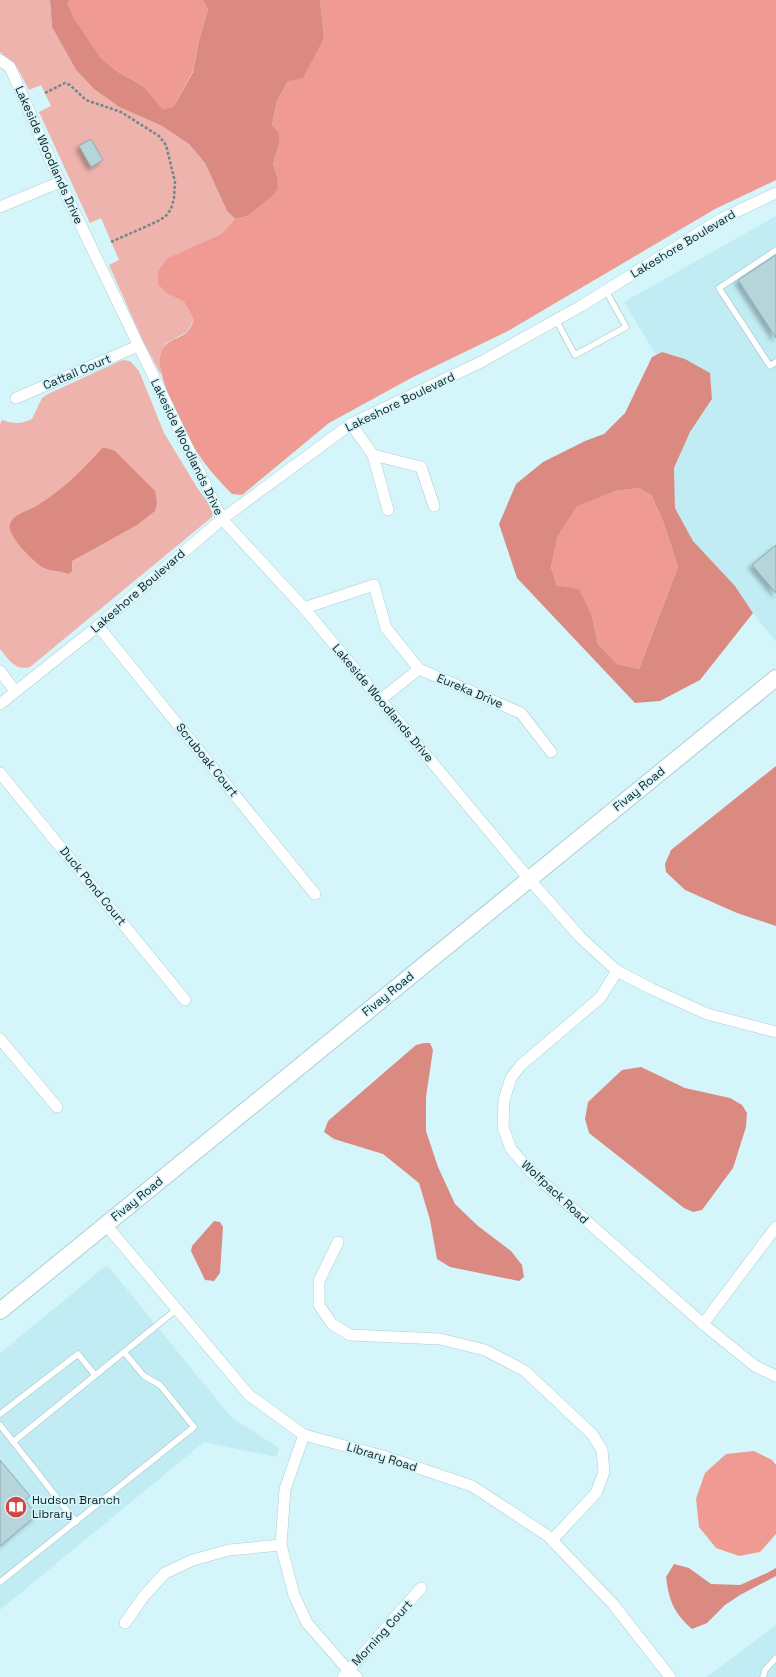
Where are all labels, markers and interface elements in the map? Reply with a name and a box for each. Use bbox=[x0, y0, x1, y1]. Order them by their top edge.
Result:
street label: Lakeside Woodlands Drive bbox=[11, 83, 87, 227]
street label: Lakeshore Boulevard bbox=[627, 206, 739, 282]
street label: Cattail Court bbox=[41, 350, 113, 394]
street label: Lakeshore Boulevard bbox=[343, 369, 457, 435]
street label: Lakeside Woodlands Drive bbox=[147, 376, 227, 518]
street label: Lakeshore Boulevard bbox=[87, 546, 189, 636]
street label: Lakeside Woodlands Drive bbox=[329, 640, 437, 766]
street label: Eureka Drive bbox=[434, 670, 506, 712]
street label: Scruboak Court bbox=[172, 720, 242, 800]
street label: Fivay Road bbox=[610, 763, 668, 815]
street label: Duck Pond Court bbox=[56, 843, 130, 929]
street label: Fivay Road bbox=[359, 968, 417, 1020]
street label: Wolfpack Road bbox=[518, 1157, 592, 1227]
street label: Fivay Road bbox=[108, 1173, 166, 1225]
street label: Library Road bbox=[345, 1439, 419, 1475]
place label: Hudson Branch Library bbox=[32, 1492, 120, 1522]
library icon: Hudson Branch Library bbox=[3, 1494, 29, 1520]
street label: Morning Court bbox=[348, 1597, 416, 1669]

